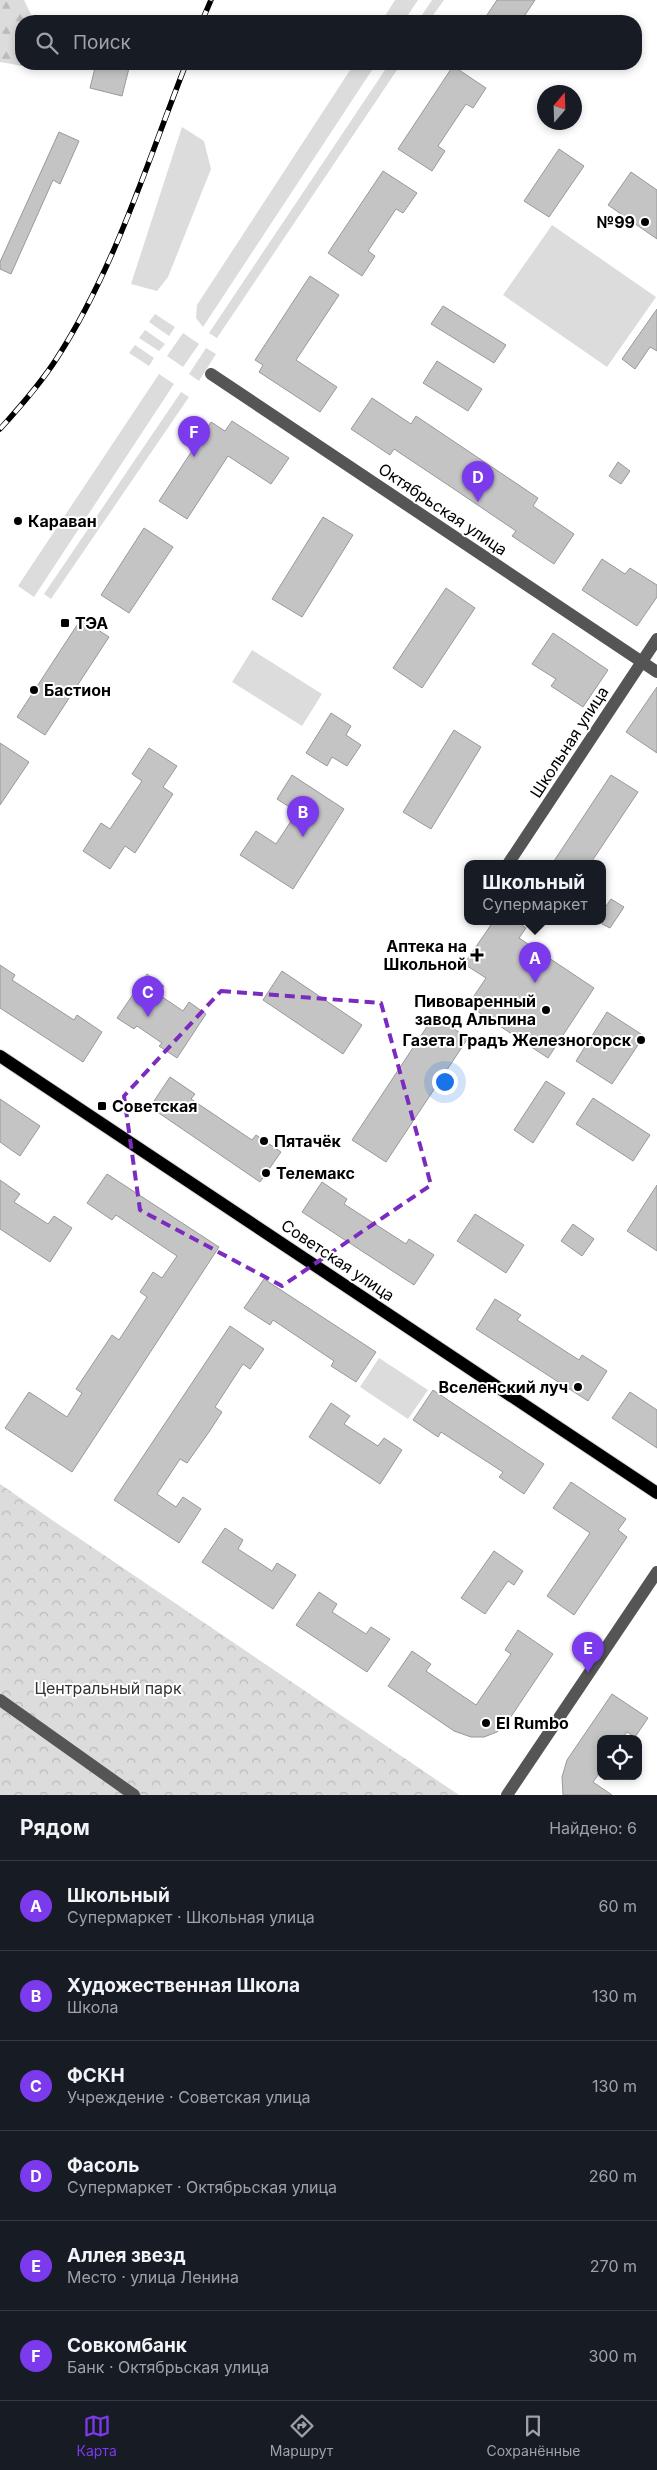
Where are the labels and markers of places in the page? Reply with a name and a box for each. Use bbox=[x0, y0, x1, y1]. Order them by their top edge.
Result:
place label: №99 bbox=[597, 212, 635, 232]
marker: №99 bbox=[639, 216, 651, 228]
pin: F bbox=[178, 416, 210, 457]
pin: D bbox=[462, 461, 494, 502]
place label: Караван bbox=[28, 511, 97, 531]
marker: Караван bbox=[12, 515, 24, 527]
place label: ТЭА bbox=[75, 613, 108, 633]
marker: ТЭА bbox=[59, 617, 71, 629]
place label: Бастион bbox=[44, 680, 111, 700]
marker: Бастион bbox=[28, 684, 40, 696]
pin: B bbox=[287, 796, 319, 837]
place label: Аптека на Школьной bbox=[384, 936, 467, 974]
pin: A bbox=[519, 942, 551, 983]
marker: Аптека на Школьной bbox=[471, 949, 483, 961]
pin: C bbox=[132, 976, 164, 1017]
place label: Пивоваренный завод Альпина bbox=[414, 991, 536, 1029]
marker: Пивоваренный завод Альпина bbox=[540, 1004, 552, 1016]
place label: Газета Градъ Железногорск bbox=[402, 1030, 632, 1050]
marker: Газета Градъ Железногорск bbox=[635, 1034, 647, 1046]
place label: Советская bbox=[112, 1096, 197, 1116]
marker: Советская bbox=[96, 1100, 108, 1112]
place label: Пятачёк bbox=[274, 1131, 342, 1151]
marker: Пятачёк bbox=[258, 1135, 270, 1147]
place label: Телемакс bbox=[276, 1163, 355, 1183]
marker: Телемакс bbox=[260, 1167, 272, 1179]
place label: Вселенский луч bbox=[438, 1377, 568, 1397]
marker: Вселенский луч bbox=[572, 1381, 584, 1393]
pin: E bbox=[572, 1632, 604, 1673]
place label: El Rumbo bbox=[496, 1713, 569, 1733]
marker: El Rumbo bbox=[480, 1717, 492, 1729]

